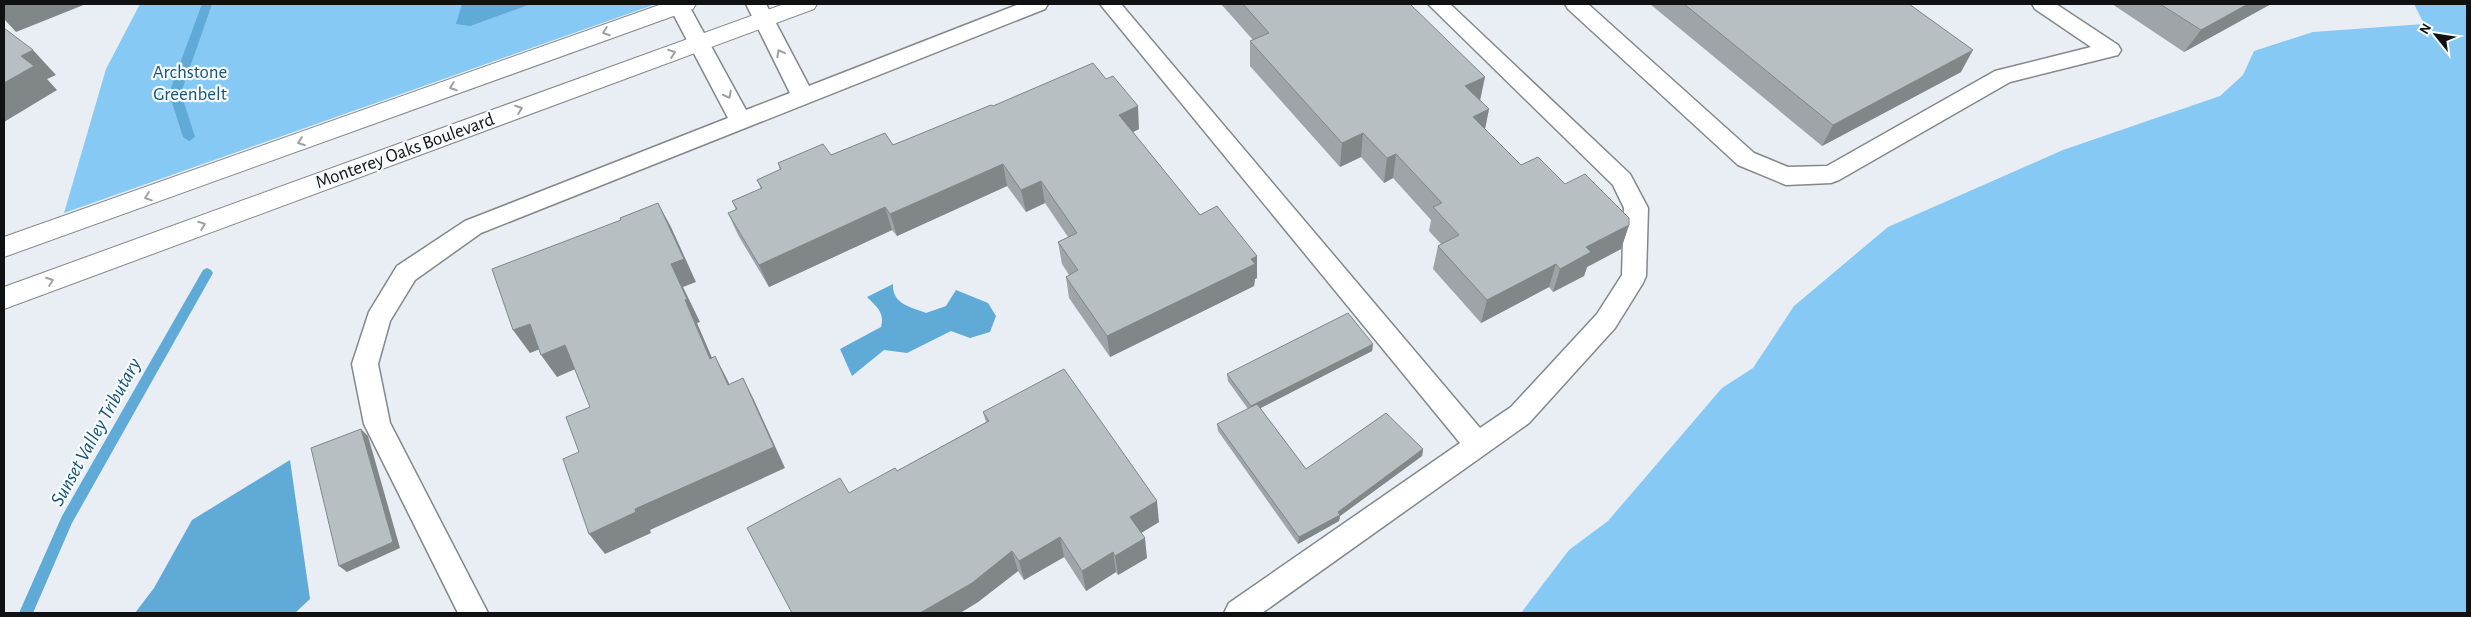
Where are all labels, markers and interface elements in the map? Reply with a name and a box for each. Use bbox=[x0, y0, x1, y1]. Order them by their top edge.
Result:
north arrow bbox=[2411, 10, 2461, 60]
text: N bbox=[2417, 21, 2434, 37]
one-way arrow bbox=[603, 26, 611, 36]
one-way arrow bbox=[667, 49, 675, 59]
one-way arrow bbox=[777, 49, 787, 58]
park label: Archstone Greenbelt bbox=[153, 63, 227, 104]
one-way arrow bbox=[450, 81, 458, 91]
one-way arrow bbox=[722, 90, 732, 99]
one-way arrow bbox=[514, 105, 523, 115]
street label: Monterey Oaks Boulevard bbox=[313, 110, 497, 192]
one-way arrow bbox=[297, 136, 305, 146]
one-way arrow bbox=[144, 191, 152, 201]
one-way arrow bbox=[197, 221, 206, 231]
one-way arrow bbox=[45, 277, 53, 287]
water label: Sunset Valley Tributary bbox=[47, 354, 145, 509]

